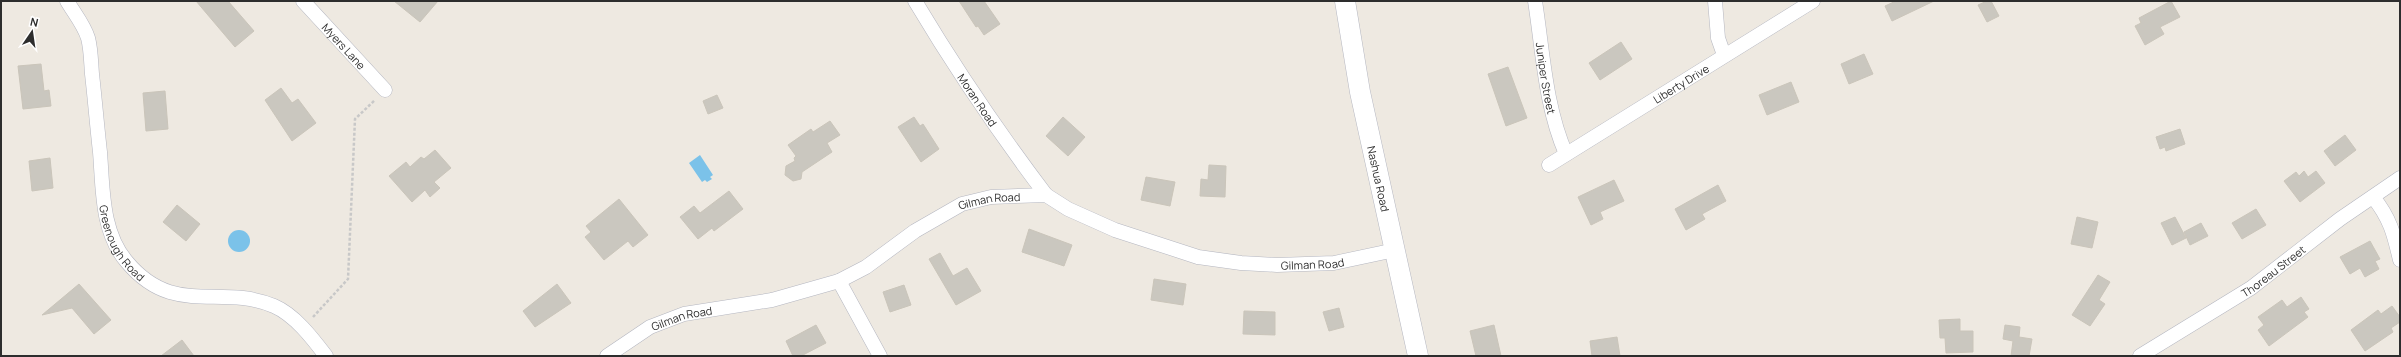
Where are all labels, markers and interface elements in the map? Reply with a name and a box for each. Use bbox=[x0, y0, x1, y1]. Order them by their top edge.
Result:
north arrow bbox=[12, 12, 52, 52]
text: N bbox=[29, 14, 40, 30]
street label: Myers Lane bbox=[319, 20, 370, 73]
street label: Juniper Street bbox=[1533, 42, 1560, 115]
street label: Liberty Drive bbox=[1650, 60, 1712, 106]
street label: Moran Road bbox=[955, 70, 1001, 129]
street label: Nashua Road bbox=[1365, 144, 1394, 213]
street label: Gilman Road bbox=[955, 188, 1021, 213]
street label: Greenough Road bbox=[97, 204, 148, 284]
street label: Thoreau Street bbox=[2238, 241, 2308, 300]
street label: Gilman Road bbox=[1280, 254, 1345, 272]
street label: Gilman Road bbox=[649, 302, 713, 333]

